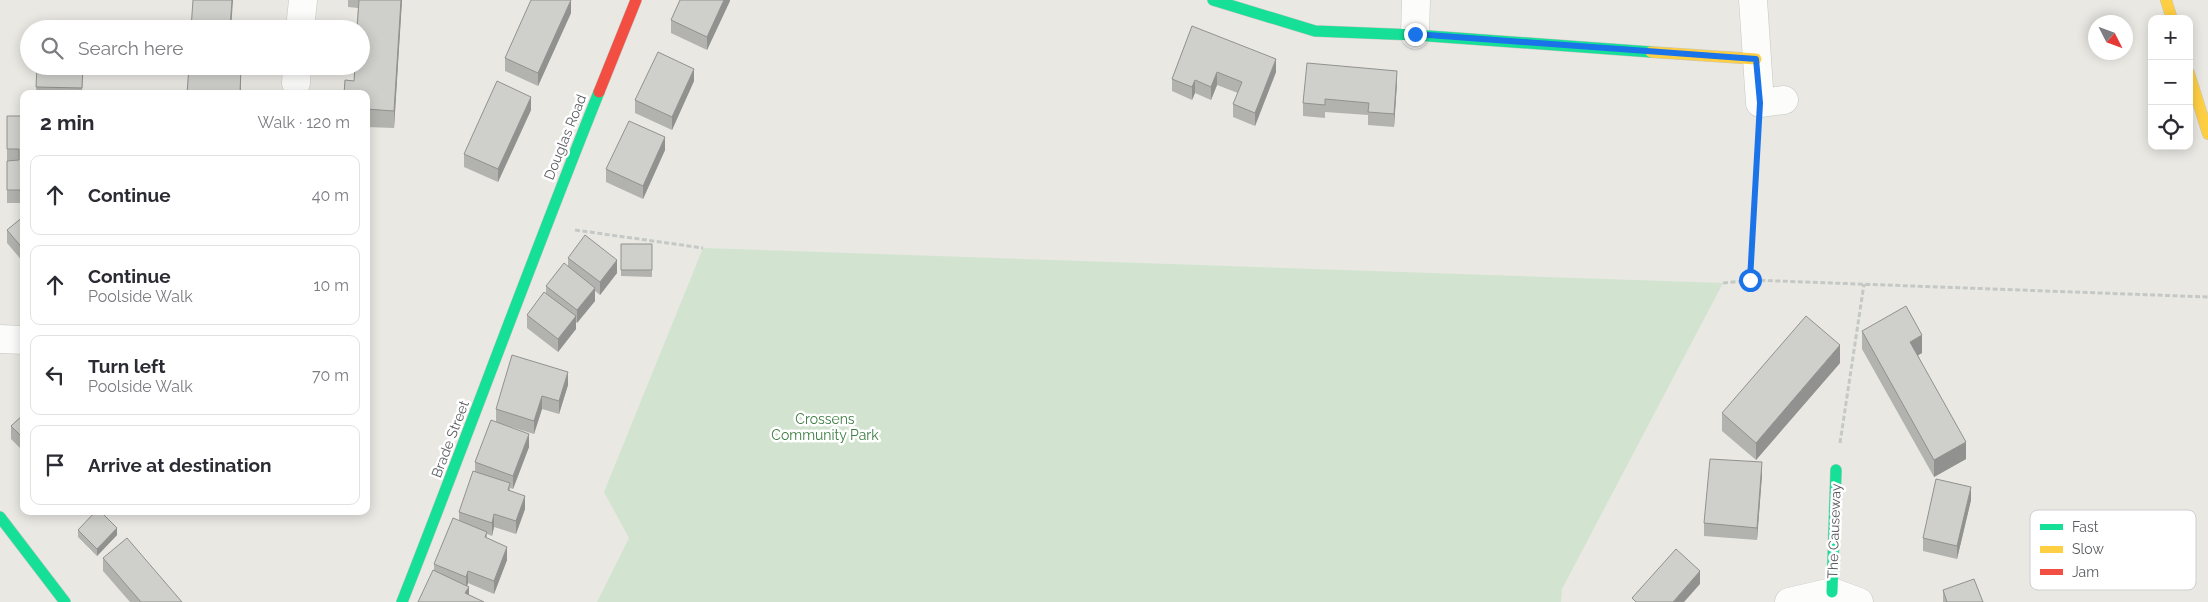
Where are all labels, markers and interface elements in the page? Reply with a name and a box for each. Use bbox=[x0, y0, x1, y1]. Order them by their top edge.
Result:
north arrow bbox=[2088, 15, 2133, 60]
map controls bbox=[2148, 15, 2193, 150]
button: + bbox=[2148, 15, 2193, 60]
search box bbox=[20, 20, 370, 75]
route end bbox=[1404, 23, 1427, 46]
icon: search bbox=[38, 34, 66, 62]
text: Search here bbox=[78, 37, 184, 59]
button: − bbox=[2148, 60, 2193, 105]
street label: Douglas Road bbox=[541, 92, 589, 182]
button: locate bbox=[2148, 105, 2193, 150]
text: 2 min bbox=[40, 110, 94, 135]
text: Walk · 120 m bbox=[258, 113, 350, 132]
icon: ahead bbox=[41, 181, 69, 209]
text: Continue bbox=[88, 184, 171, 206]
text: 40 m bbox=[312, 186, 349, 205]
text: Continue bbox=[88, 265, 171, 287]
route start bbox=[1739, 269, 1762, 292]
icon: ahead bbox=[41, 271, 69, 299]
text: 10 m bbox=[314, 276, 349, 295]
text: Poolside Walk bbox=[88, 287, 193, 306]
text: Turn left bbox=[88, 355, 165, 377]
icon: left bbox=[41, 361, 69, 389]
text: 70 m bbox=[312, 366, 349, 385]
text: Poolside Walk bbox=[88, 377, 193, 396]
street label: Brade Street bbox=[428, 398, 472, 480]
park label: Crossens Community Park bbox=[771, 411, 879, 443]
icon: arrive bbox=[41, 451, 69, 479]
text: Arrive at destination bbox=[88, 454, 272, 476]
street label: The Causeway bbox=[1824, 483, 1844, 579]
legend bbox=[2030, 510, 2196, 590]
text: Fast bbox=[2072, 519, 2099, 535]
text: Slow bbox=[2072, 541, 2104, 557]
text: Jam bbox=[2072, 564, 2099, 580]

